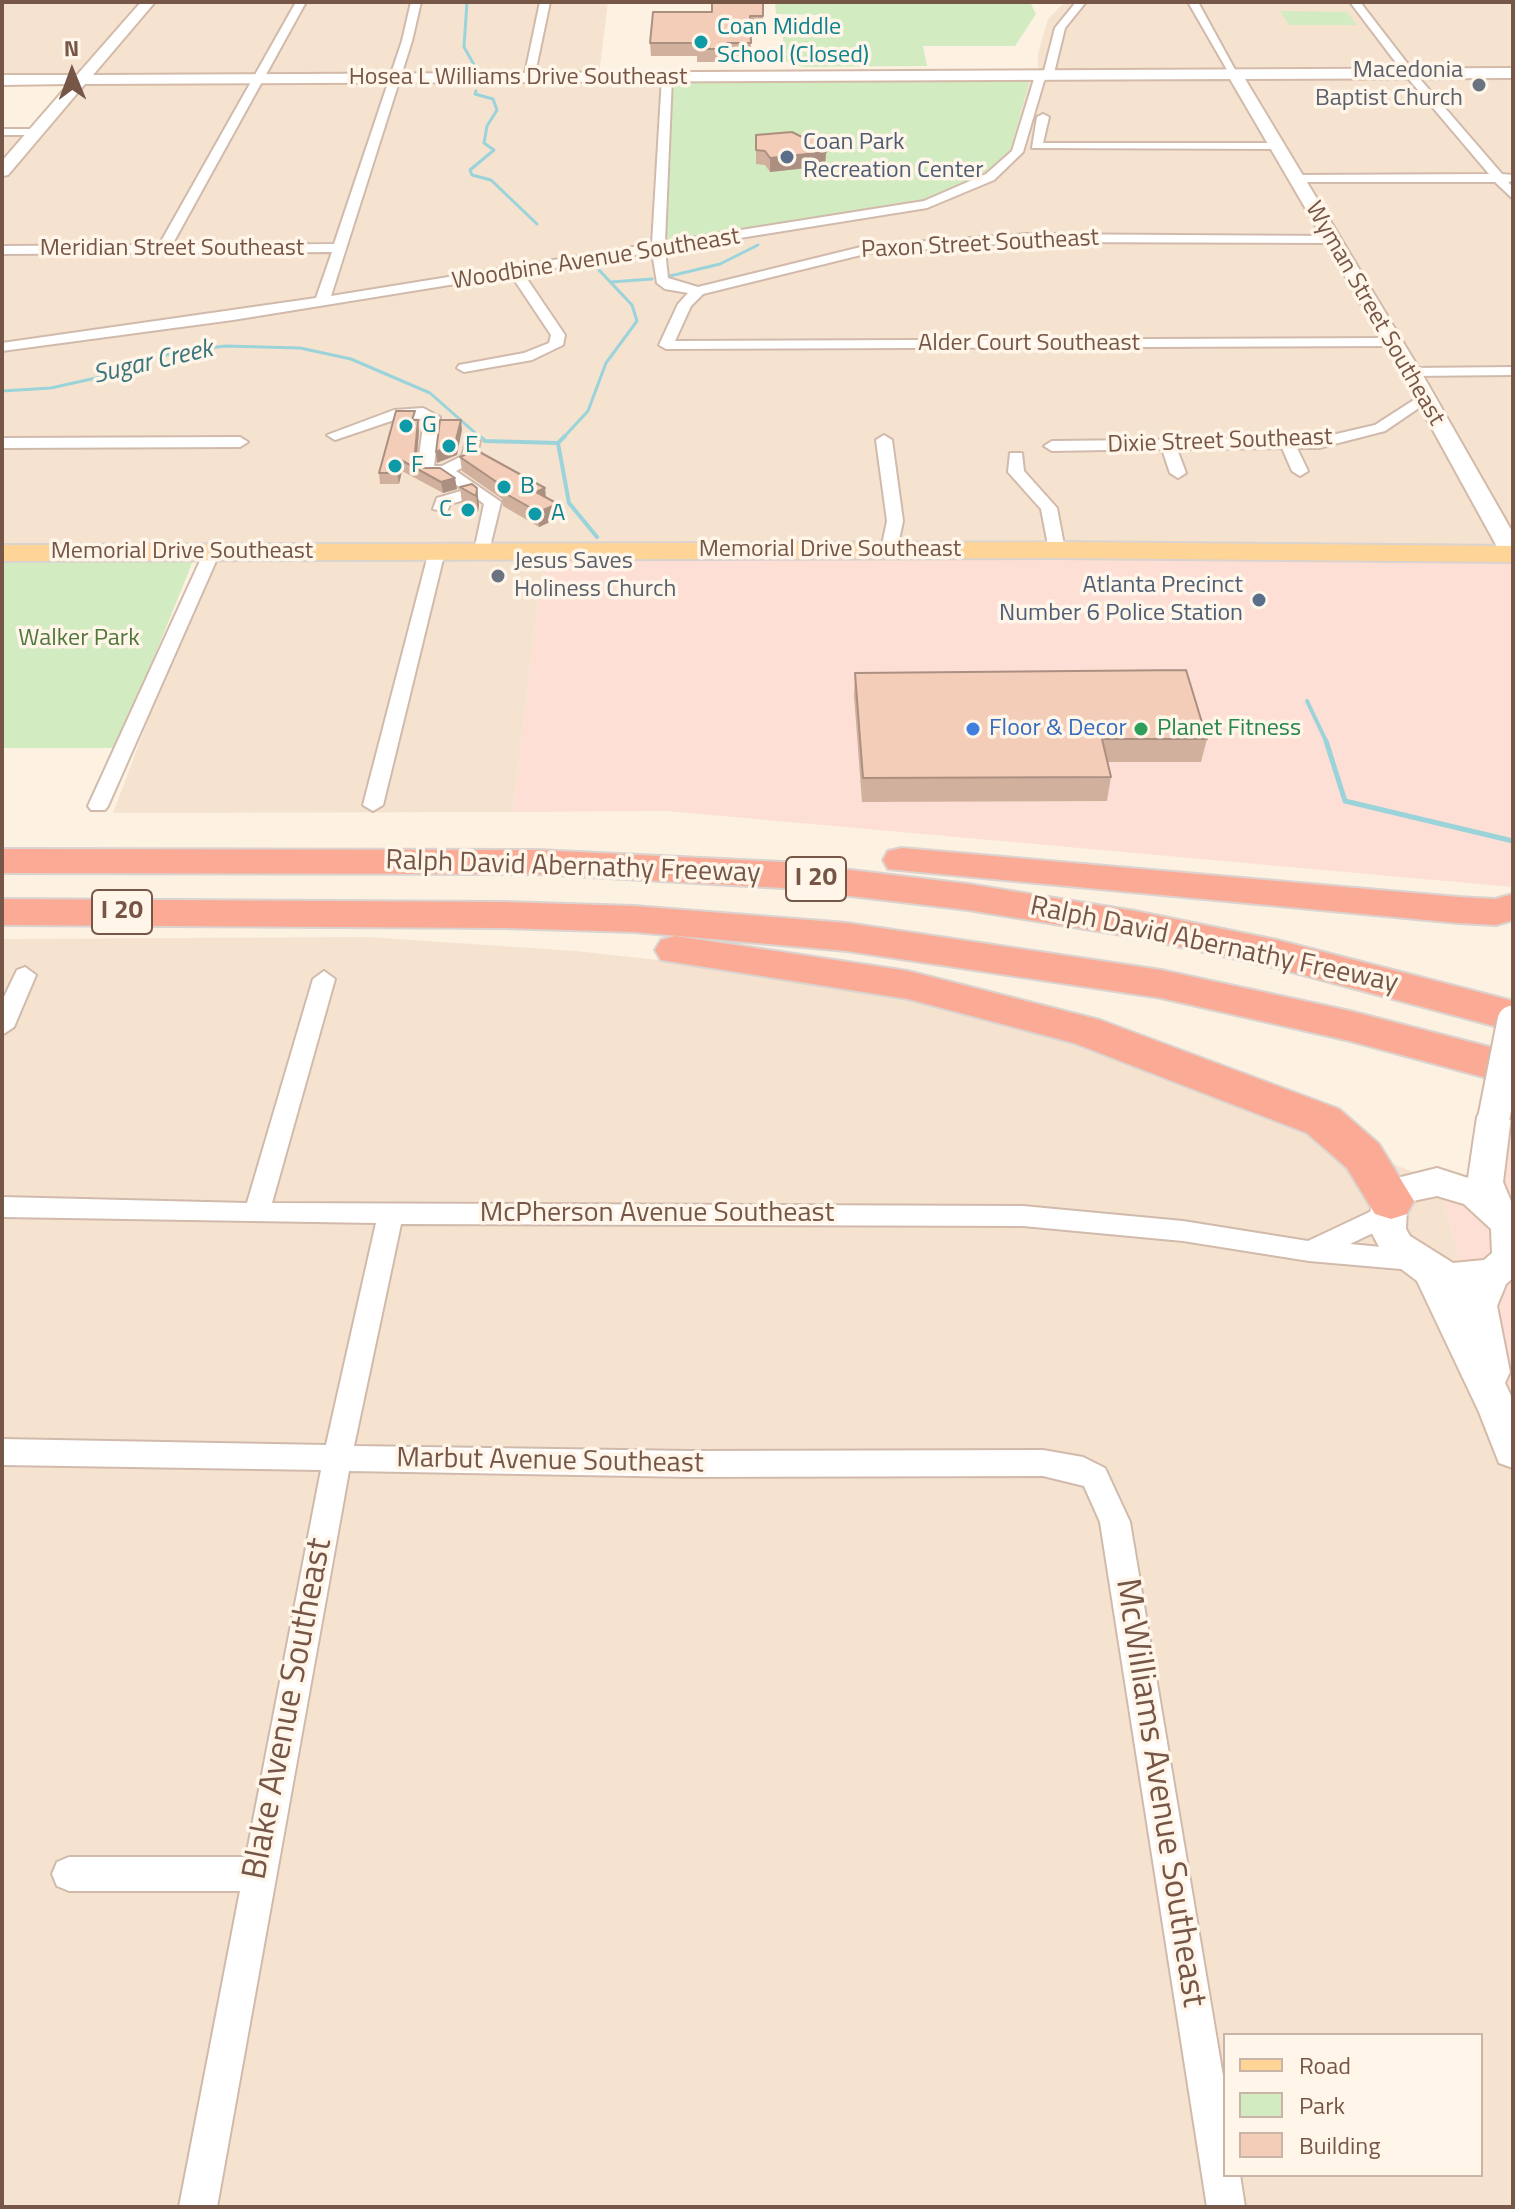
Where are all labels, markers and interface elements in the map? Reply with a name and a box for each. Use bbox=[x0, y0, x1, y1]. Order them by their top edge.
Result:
place label: Coan Middle School (Closed) bbox=[717, 14, 869, 70]
text: N bbox=[64, 31, 80, 65]
north arrow bbox=[32, 32, 112, 112]
marker: Coan Middle School (Closed) bbox=[692, 33, 710, 51]
place label: Macedonia Baptist Church bbox=[1315, 57, 1463, 113]
street label: Hosea L Williams Drive Southeast bbox=[349, 64, 687, 92]
marker: Macedonia Baptist Church bbox=[1470, 76, 1488, 94]
place label: Coan Park Recreation Center bbox=[803, 129, 983, 185]
marker: Coan Park Recreation Center bbox=[778, 148, 796, 166]
street label: Wyman Street Southeast bbox=[1298, 197, 1450, 431]
street label: Woodbine Avenue Southeast bbox=[450, 223, 742, 297]
street label: Paxon Street Southeast bbox=[860, 224, 1100, 266]
street label: Meridian Street Southeast bbox=[40, 235, 304, 263]
street label: Alder Court Southeast bbox=[918, 330, 1140, 358]
water label: Sugar Creek bbox=[90, 334, 216, 392]
place label: G bbox=[422, 412, 437, 440]
marker: G bbox=[397, 417, 415, 435]
street label: Dixie Street Southeast bbox=[1107, 424, 1333, 460]
place label: E bbox=[465, 432, 478, 460]
marker: E bbox=[440, 437, 458, 455]
place label: F bbox=[411, 452, 424, 480]
marker: F bbox=[386, 457, 404, 475]
place label: B bbox=[520, 473, 535, 501]
marker: B bbox=[495, 478, 513, 496]
place label: C bbox=[439, 496, 452, 524]
place label: A bbox=[551, 500, 565, 528]
marker: C bbox=[459, 501, 477, 519]
marker: A bbox=[526, 505, 544, 523]
street label: Memorial Drive Southeast bbox=[699, 536, 961, 564]
street label: Memorial Drive Southeast bbox=[51, 538, 313, 566]
place label: Jesus Saves Holiness Church bbox=[514, 548, 676, 604]
marker: Jesus Saves Holiness Church bbox=[489, 567, 507, 585]
place label: Atlanta Precinct Number 6 Police Station bbox=[999, 572, 1243, 628]
marker: Atlanta Precinct Number 6 Police Station bbox=[1250, 591, 1268, 609]
park label: Walker Park bbox=[18, 625, 140, 653]
place label: Floor & Decor bbox=[989, 715, 1127, 743]
place label: Planet Fitness bbox=[1157, 715, 1301, 743]
marker: Floor & Decor bbox=[964, 720, 982, 738]
marker: Planet Fitness bbox=[1132, 720, 1150, 738]
street label: Ralph David Abernathy Freeway bbox=[385, 845, 761, 891]
road number: I 20 bbox=[786, 857, 846, 901]
road number: I 20 bbox=[92, 890, 152, 934]
street label: Ralph David Abernathy Freeway bbox=[1027, 891, 1401, 1001]
street label: McPherson Avenue Southeast bbox=[480, 1197, 834, 1231]
street label: Marbut Avenue Southeast bbox=[396, 1443, 704, 1481]
street label: Blake Avenue Southeast bbox=[236, 1535, 342, 1883]
street label: McWilliams Avenue Southeast bbox=[1105, 1576, 1213, 2010]
legend bbox=[1223, 2033, 1483, 2177]
text: Road bbox=[1299, 2047, 1351, 2083]
text: Park bbox=[1299, 2087, 1345, 2123]
text: Building bbox=[1299, 2127, 1381, 2163]

